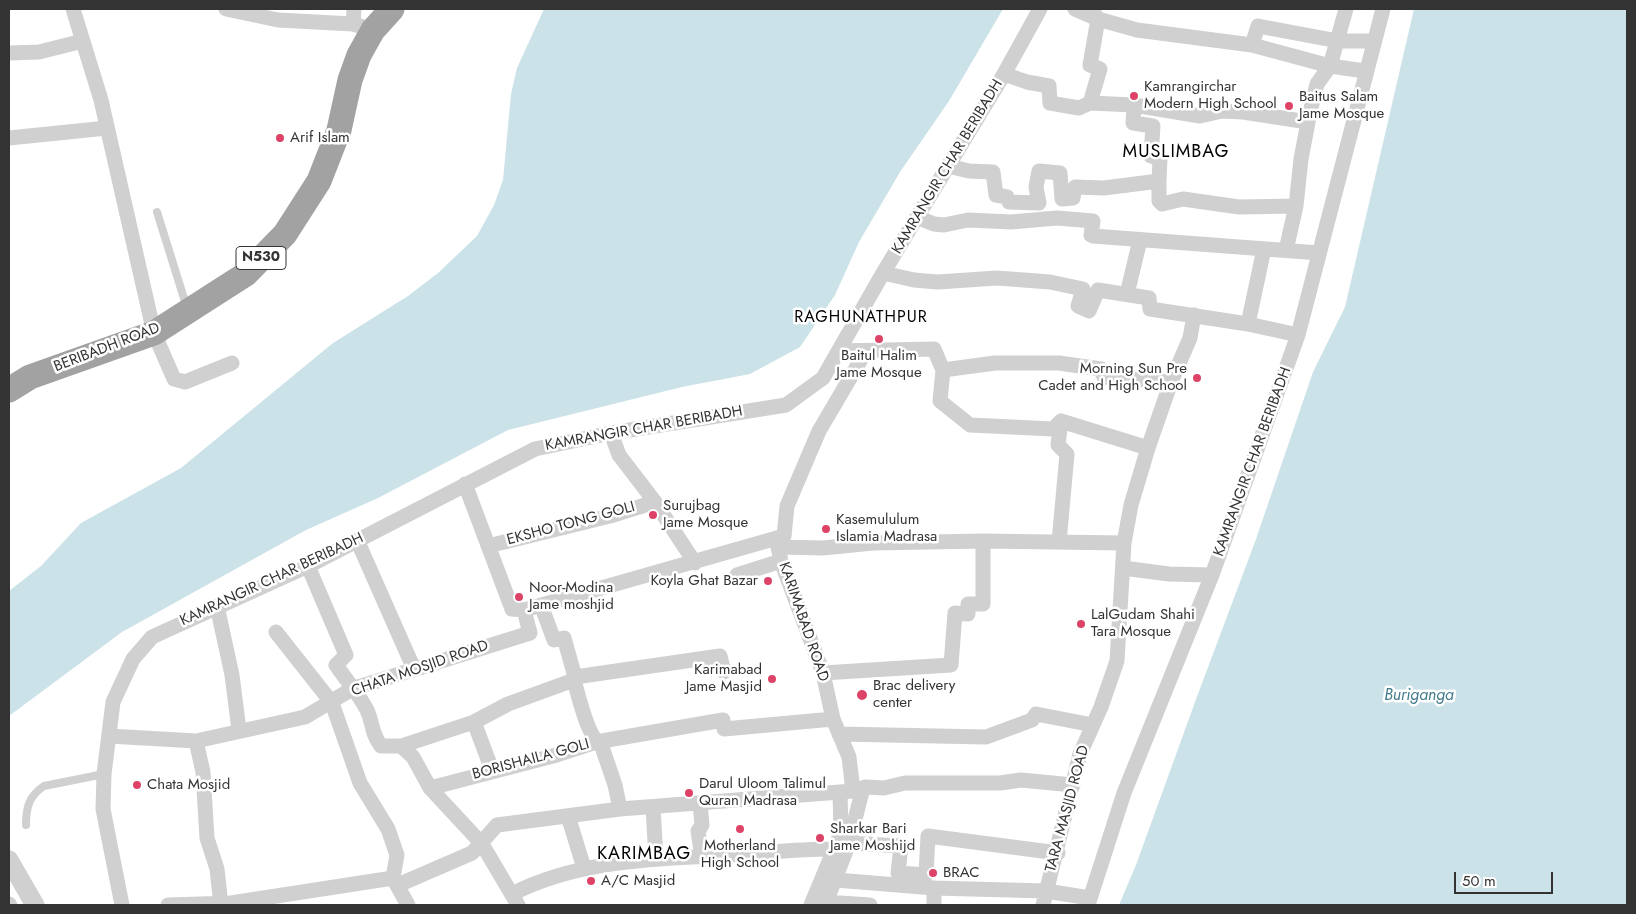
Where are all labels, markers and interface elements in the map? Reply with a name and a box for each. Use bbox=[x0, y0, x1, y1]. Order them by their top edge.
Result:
street label: KAMRANGIR CHAR BERIBADH bbox=[889, 77, 1007, 257]
place label: Kamrangirchar Modern High School bbox=[1144, 78, 1277, 113]
place label: Baitus Salam Jame Mosque bbox=[1299, 88, 1384, 123]
marker: Kamrangirchar Modern High School bbox=[1128, 90, 1140, 102]
marker: Baitus Salam Jame Mosque bbox=[1283, 100, 1295, 112]
place label: Arif Islam bbox=[290, 129, 350, 147]
marker: Arif Islam bbox=[274, 132, 286, 144]
district label: MUSLIMBAG bbox=[1121, 142, 1231, 164]
road number: N530 bbox=[236, 247, 286, 270]
district label: RAGHUNATHPUR bbox=[793, 308, 929, 328]
street label: BERIBADH ROAD bbox=[51, 320, 163, 376]
marker: Baitul Halim Jame Mosque bbox=[873, 333, 885, 345]
place label: Baitul Halim Jame Mosque bbox=[836, 347, 922, 382]
place label: Morning Sun Pre Cadet and High School bbox=[1038, 360, 1187, 395]
street label: KAMRANGIR CHAR BERIBADH bbox=[1210, 365, 1296, 559]
marker: Morning Sun Pre Cadet and High School bbox=[1191, 372, 1203, 384]
street label: KAMRANGIR CHAR BERIBADH bbox=[544, 403, 744, 455]
place label: Surujbag Jame Mosque bbox=[663, 497, 748, 532]
street label: EKSHO TONG GOLI bbox=[505, 498, 637, 550]
marker: Surujbag Jame Mosque bbox=[647, 509, 659, 521]
place label: Kasemululum Islamia Madrasa bbox=[836, 511, 937, 546]
marker: Kasemululum Islamia Madrasa bbox=[820, 523, 832, 535]
street label: KAMRANGIR CHAR BERIBADH bbox=[178, 530, 366, 630]
street label: KARIMABAD ROAD bbox=[774, 560, 832, 684]
place label: Koyla Ghat Bazar bbox=[651, 572, 758, 590]
marker: Koyla Ghat Bazar bbox=[762, 575, 774, 587]
place label: Noor-Modina Jame moshjid bbox=[529, 579, 614, 614]
marker: Noor-Modina Jame moshjid bbox=[513, 591, 525, 603]
place label: LalGudam Shahi Tara Mosque bbox=[1091, 606, 1195, 641]
marker: LalGudam Shahi Tara Mosque bbox=[1075, 618, 1087, 630]
street label: CHATA MOSJID ROAD bbox=[349, 637, 491, 701]
place label: Karimabad Jame Masjid bbox=[686, 661, 762, 696]
marker: Karimabad Jame Masjid bbox=[766, 673, 778, 685]
place label: Brac delivery center bbox=[873, 677, 955, 712]
water label: Buriganga bbox=[1384, 686, 1454, 706]
marker: Brac delivery center bbox=[855, 688, 869, 702]
street label: BORISHAILA GOLI bbox=[471, 736, 591, 784]
street label: TARA MASJID ROAD bbox=[1042, 744, 1094, 874]
place label: Darul Uloom Talimul Quran Madrasa bbox=[699, 775, 826, 810]
place label: Chata Mosjid bbox=[147, 776, 230, 794]
marker: Chata Mosjid bbox=[131, 779, 143, 791]
marker: Darul Uloom Talimul Quran Madrasa bbox=[683, 787, 695, 799]
place label: Sharkar Bari Jame Moshijd bbox=[830, 820, 915, 855]
marker: Motherland High School bbox=[734, 823, 746, 835]
marker: Sharkar Bari Jame Moshijd bbox=[814, 832, 826, 844]
place label: Motherland High School bbox=[701, 837, 779, 872]
district label: KARIMBAG bbox=[596, 844, 692, 866]
scale bar bbox=[1456, 862, 1555, 894]
place label: BRAC bbox=[943, 864, 979, 882]
marker: BRAC bbox=[927, 867, 939, 879]
text: 50 m bbox=[1462, 870, 1496, 892]
place label: A/C Masjid bbox=[601, 872, 675, 890]
marker: A/C Masjid bbox=[585, 875, 597, 887]

